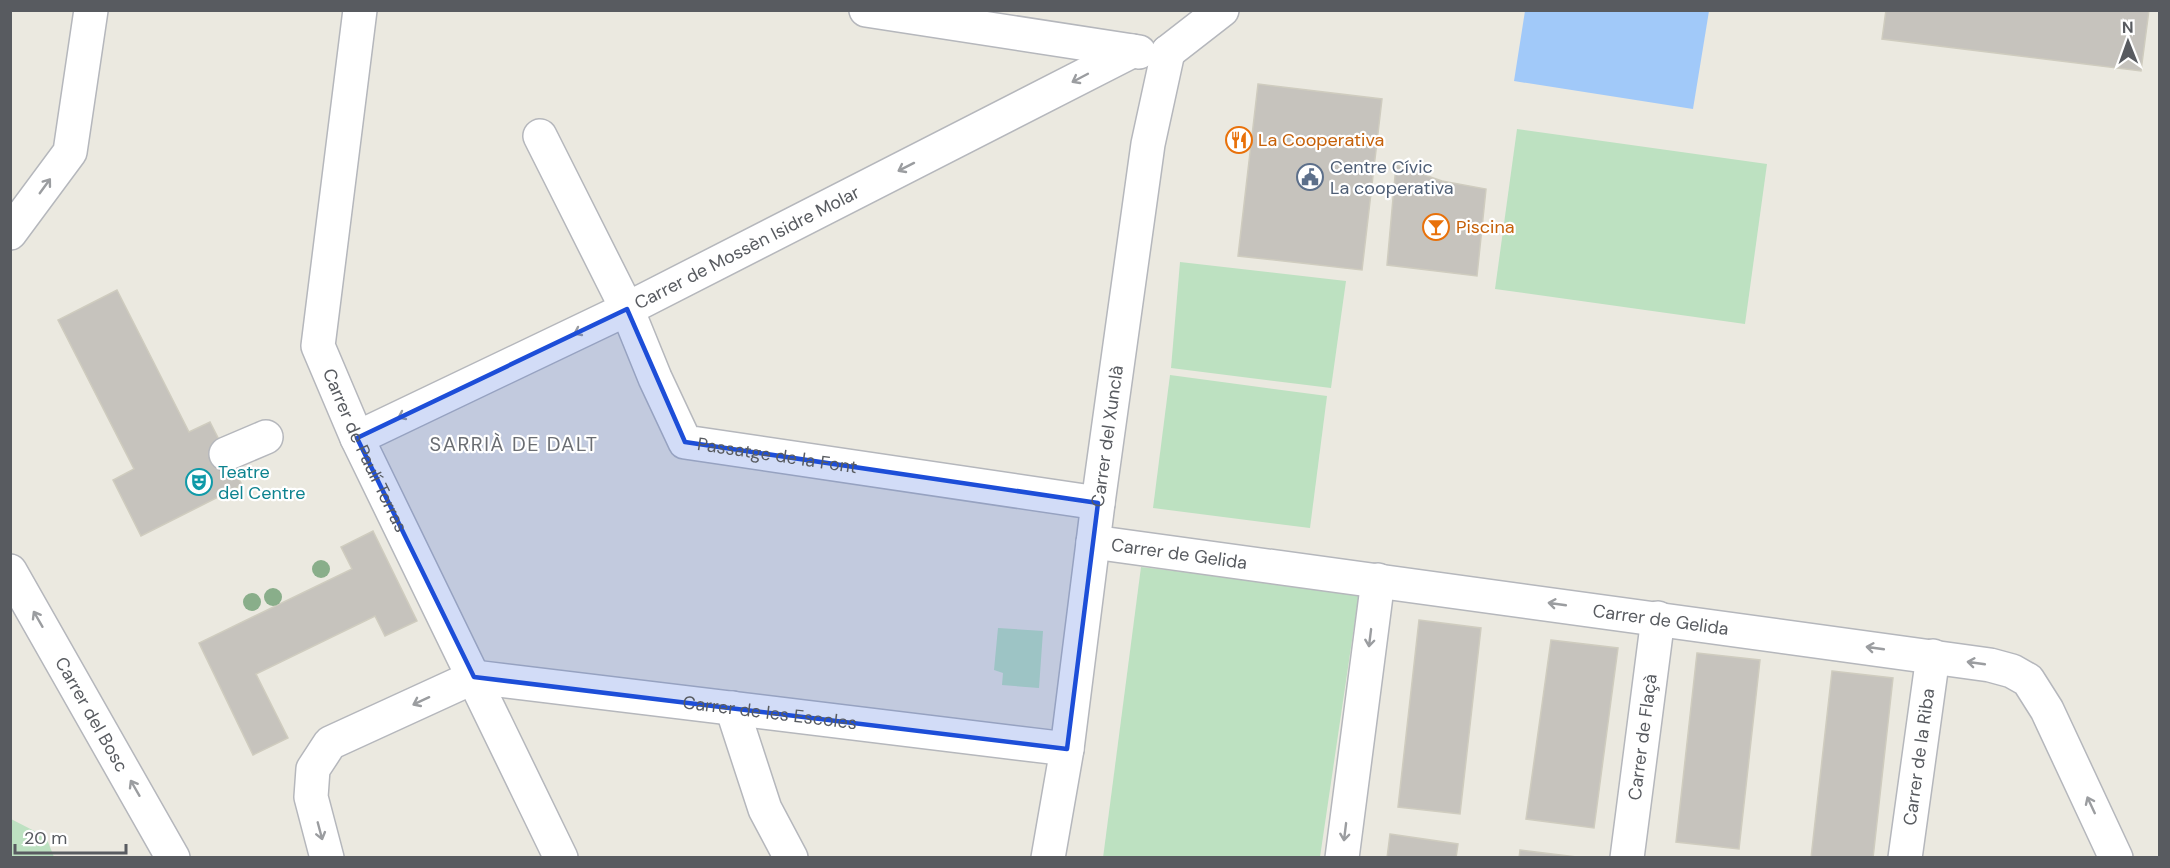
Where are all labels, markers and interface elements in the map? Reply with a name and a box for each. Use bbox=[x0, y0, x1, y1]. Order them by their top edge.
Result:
north arrow bbox=[2098, 12, 2158, 72]
text: N bbox=[2122, 17, 2134, 38]
one-way arrow bbox=[1072, 73, 1090, 84]
restaurant icon: La Cooperativa bbox=[1224, 125, 1254, 155]
place label: La Cooperativa bbox=[1258, 128, 1384, 152]
place label: Centre Cívic La cooperativa bbox=[1330, 155, 1454, 200]
one-way arrow bbox=[898, 162, 916, 173]
public building icon: Centre Cívic La cooperativa bbox=[1295, 162, 1325, 192]
one-way arrow bbox=[39, 178, 51, 194]
street label: Carrer de Mossèn Isidre Molar bbox=[630, 180, 864, 315]
bar icon: Piscina bbox=[1421, 212, 1451, 242]
place label: Piscina bbox=[1456, 215, 1515, 239]
one-way arrow bbox=[574, 325, 592, 337]
street label: Carrer del Xunclà bbox=[1086, 364, 1129, 509]
street label: Carrer de Paulí Torras bbox=[317, 365, 413, 536]
one-way arrow bbox=[398, 409, 416, 421]
district label: SARRIÀ DE DALT bbox=[430, 431, 598, 457]
street label: Passatge de la Font bbox=[696, 432, 859, 479]
place label: Teatre del Centre bbox=[218, 460, 305, 505]
theatre icon: Teatre del Centre bbox=[184, 467, 214, 497]
street label: Carrer de Gelida bbox=[1110, 533, 1249, 575]
one-way arrow bbox=[1548, 599, 1568, 610]
street label: Carrer de Gelida bbox=[1591, 599, 1730, 641]
one-way arrow bbox=[32, 610, 43, 628]
one-way arrow bbox=[1365, 628, 1376, 648]
one-way arrow bbox=[1866, 643, 1886, 654]
street label: Carrer del Bosc bbox=[49, 653, 134, 776]
one-way arrow bbox=[1967, 657, 1987, 668]
street label: Carrer de Flaçà bbox=[1623, 672, 1663, 802]
street label: Carrer de la Riba bbox=[1898, 687, 1940, 827]
street label: Carrer de les Escoles bbox=[681, 690, 858, 735]
one-way arrow bbox=[412, 696, 430, 708]
one-way arrow bbox=[129, 780, 141, 797]
one-way arrow bbox=[2085, 796, 2097, 814]
scale bar bbox=[15, 817, 126, 855]
one-way arrow bbox=[1340, 821, 1351, 841]
one-way arrow bbox=[314, 822, 326, 841]
text: 20 m bbox=[24, 826, 67, 850]

